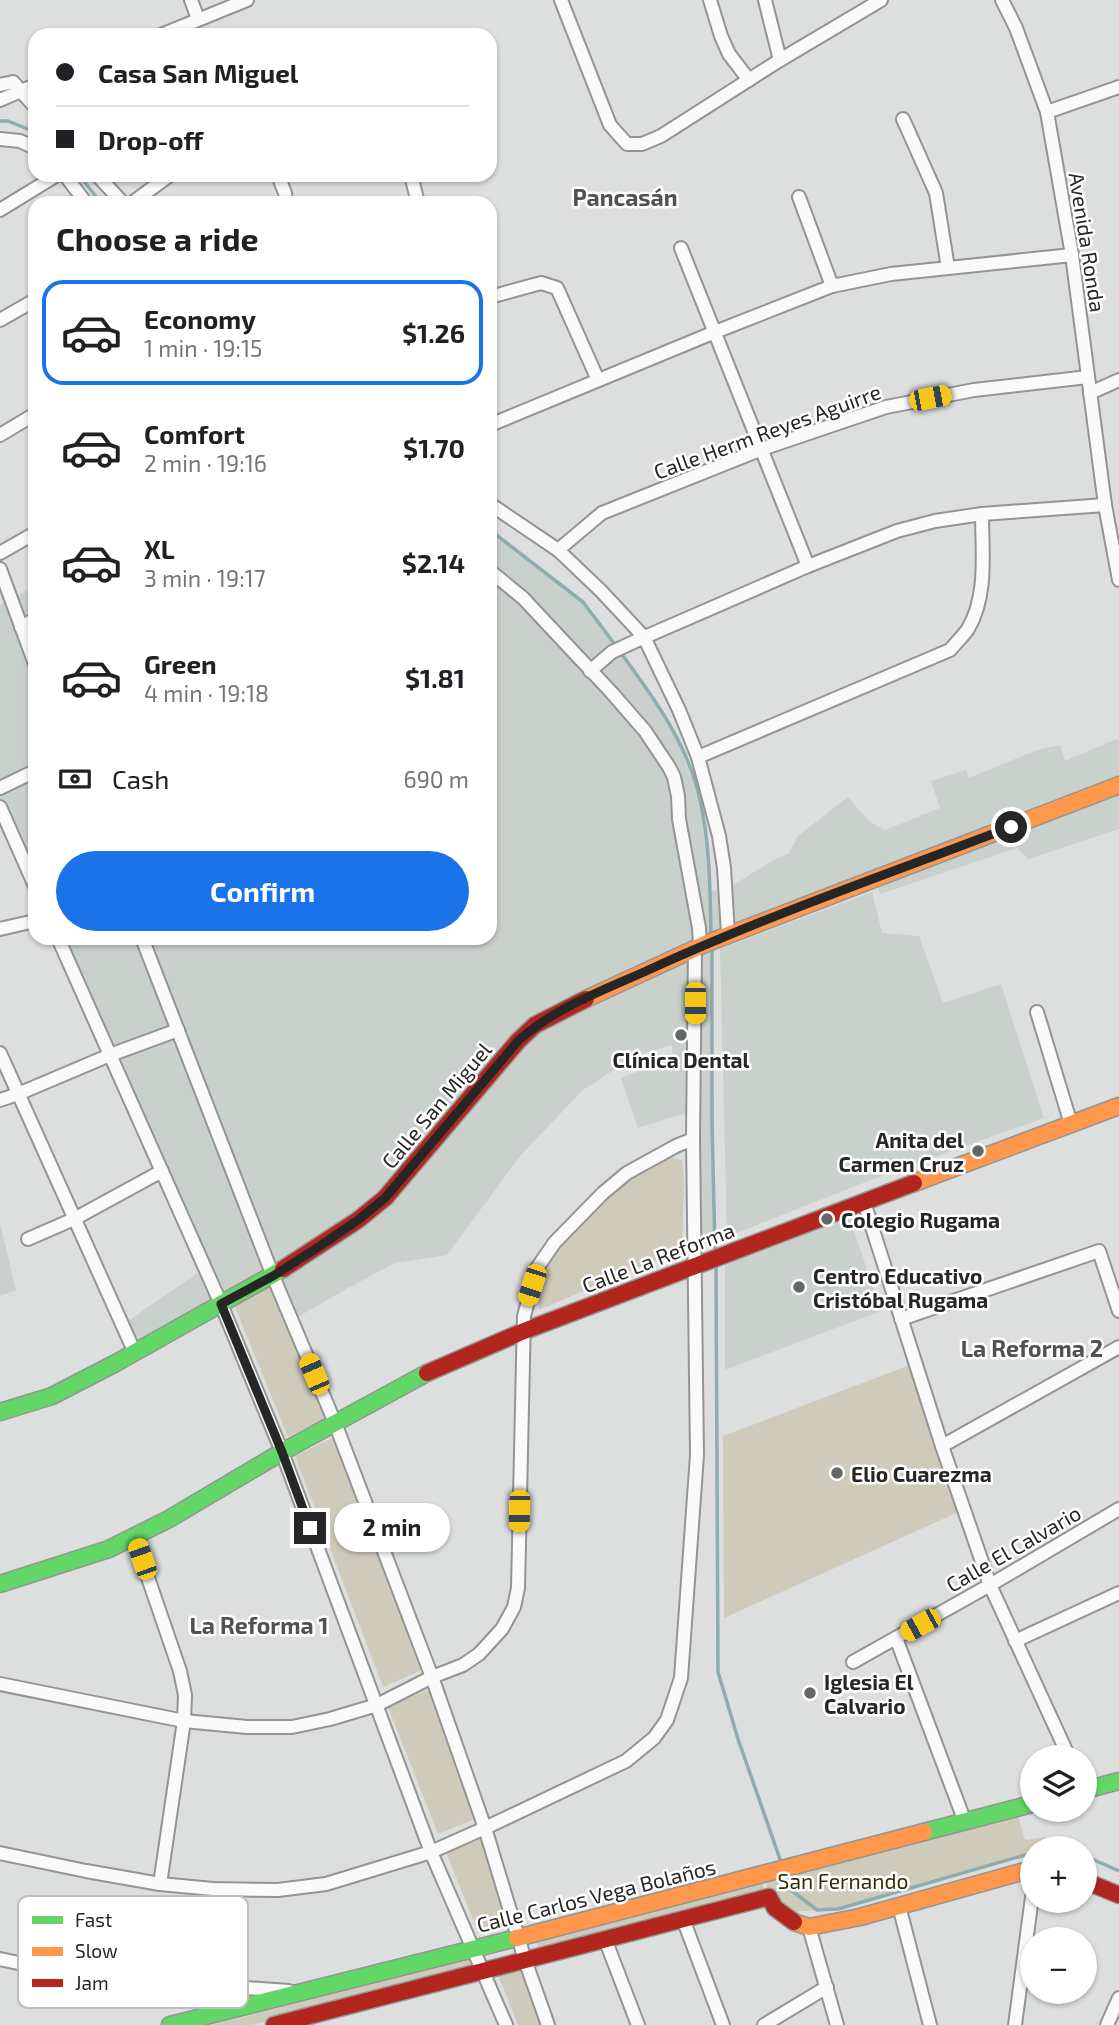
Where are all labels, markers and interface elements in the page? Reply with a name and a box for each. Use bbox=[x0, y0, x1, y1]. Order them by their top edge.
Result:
text: Casa San Miguel bbox=[98, 57, 298, 88]
text: Drop-off bbox=[98, 124, 203, 155]
street label: Avenida Ronda bbox=[1065, 170, 1111, 314]
district label: Pancasán bbox=[572, 183, 678, 211]
text: Choose a ride bbox=[56, 219, 259, 257]
icon: car bbox=[60, 301, 123, 364]
text: Economy bbox=[144, 303, 256, 334]
text: $1.26 bbox=[402, 317, 465, 348]
text: 1 min · 19:15 bbox=[144, 334, 262, 362]
street label: Calle Herm Reyes Aguirre bbox=[650, 378, 884, 484]
car bbox=[908, 384, 953, 412]
icon: car bbox=[60, 416, 123, 479]
text: Comfort bbox=[144, 418, 245, 449]
text: $1.70 bbox=[403, 432, 465, 463]
text: 2 min · 19:16 bbox=[144, 449, 267, 477]
icon: car bbox=[60, 531, 123, 594]
text: XL bbox=[144, 533, 175, 564]
text: $2.14 bbox=[402, 547, 465, 578]
text: 3 min · 19:17 bbox=[144, 564, 266, 592]
icon: car bbox=[60, 646, 123, 709]
text: Green bbox=[144, 648, 217, 679]
text: $1.81 bbox=[405, 662, 465, 693]
text: 4 min · 19:18 bbox=[144, 679, 269, 707]
icon: cash bbox=[56, 760, 94, 798]
text: Cash bbox=[112, 763, 169, 794]
text: 690 m bbox=[404, 765, 469, 793]
route start bbox=[995, 811, 1027, 843]
button: Confirm bbox=[56, 851, 469, 931]
car bbox=[685, 982, 706, 1024]
marker: Clínica Dental bbox=[673, 1027, 689, 1043]
street label: Calle San Miguel bbox=[376, 1036, 497, 1173]
place label: Clínica Dental bbox=[613, 1047, 750, 1072]
place label: Anita del Carmen Cruz bbox=[838, 1127, 964, 1176]
marker: Anita del Carmen Cruz bbox=[970, 1143, 986, 1159]
place label: Colegio Rugama bbox=[841, 1207, 1000, 1232]
marker: Colegio Rugama bbox=[819, 1211, 835, 1227]
street label: Calle La Reforma bbox=[578, 1216, 738, 1298]
car bbox=[516, 1262, 549, 1308]
place label: Centro Educativo Cristóbal Rugama bbox=[813, 1263, 988, 1312]
marker: Centro Educativo Cristóbal Rugama bbox=[791, 1279, 807, 1295]
district label: La Reforma 2 bbox=[961, 1334, 1103, 1362]
car bbox=[297, 1351, 332, 1397]
place label: Elio Cuarezma bbox=[851, 1461, 992, 1486]
marker: Elio Cuarezma bbox=[829, 1465, 845, 1481]
car bbox=[509, 1490, 530, 1532]
street label: Calle El Calvario bbox=[941, 1499, 1085, 1597]
callout: 2 min bbox=[334, 1504, 450, 1552]
route end bbox=[294, 1512, 326, 1544]
text: 2 min bbox=[363, 1513, 421, 1541]
car bbox=[126, 1536, 159, 1582]
car bbox=[897, 1606, 944, 1644]
district label: La Reforma 1 bbox=[190, 1611, 328, 1639]
place label: Iglesia El Calvario bbox=[824, 1669, 914, 1718]
marker: Iglesia El Calvario bbox=[802, 1685, 818, 1701]
map controls bbox=[1020, 1745, 1097, 2004]
button: layers bbox=[1020, 1745, 1097, 1822]
button: + bbox=[1020, 1836, 1097, 1913]
street label: Calle Carlos Vega Bolaños bbox=[474, 1853, 718, 1937]
park label: San Fernando bbox=[778, 1868, 908, 1893]
legend bbox=[18, 1896, 248, 2008]
text: Fast bbox=[75, 1908, 112, 1931]
button: − bbox=[1020, 1927, 1097, 2004]
text: Slow bbox=[75, 1939, 118, 1962]
text: Jam bbox=[75, 1971, 109, 1994]

